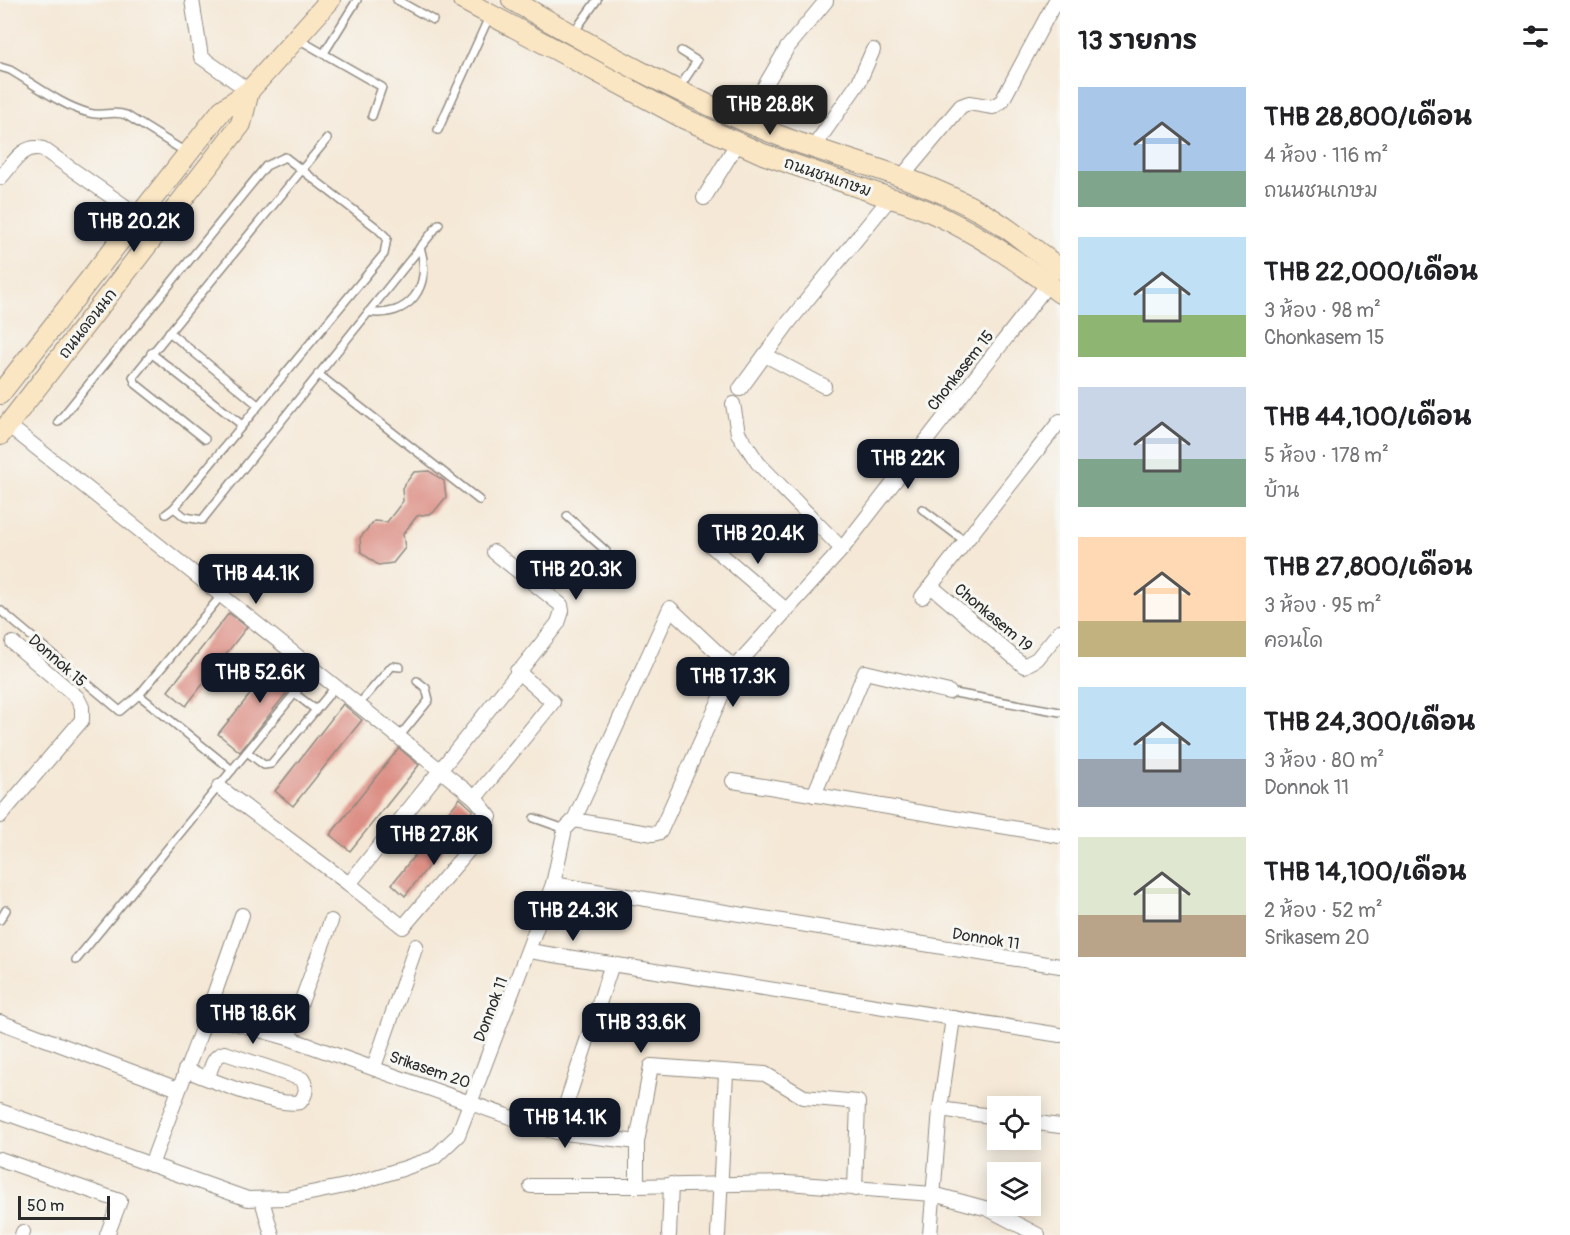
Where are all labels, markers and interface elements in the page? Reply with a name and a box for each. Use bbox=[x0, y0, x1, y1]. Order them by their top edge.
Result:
icon: filters bbox=[1519, 20, 1552, 53]
text: 13 รายการ bbox=[1078, 25, 1197, 57]
pin: THB 28.8K bbox=[701, 85, 839, 136]
text: THB 28.8K bbox=[726, 92, 814, 117]
text: THB 28,800/เดือน bbox=[1264, 101, 1472, 133]
icon: home bbox=[1126, 111, 1198, 183]
text: 4 ห้อง · 116 m² bbox=[1264, 143, 1388, 168]
street label: ถนนชนเกษม bbox=[781, 153, 874, 201]
text: ถนนชนเกษม bbox=[1264, 178, 1378, 203]
pin: THB 20.2K bbox=[65, 202, 203, 253]
text: THB 20.2K bbox=[88, 209, 180, 234]
text: THB 22,000/เดือน bbox=[1264, 256, 1478, 288]
icon: home bbox=[1126, 261, 1198, 333]
street label: ถนนดอนนก bbox=[54, 285, 121, 363]
text: 3 ห้อง · 98 m² bbox=[1264, 298, 1381, 323]
text: Chonkasem 15 bbox=[1264, 325, 1385, 350]
street label: Chonkasem 15 bbox=[923, 326, 998, 415]
text: THB 44,100/เดือน bbox=[1264, 401, 1472, 433]
icon: home bbox=[1126, 411, 1198, 483]
pin: THB 22K bbox=[853, 439, 963, 490]
text: 5 ห้อง · 178 m² bbox=[1264, 443, 1389, 468]
text: THB 22K bbox=[871, 446, 945, 471]
text: บ้าน bbox=[1264, 478, 1299, 503]
pin: THB 20.4K bbox=[689, 514, 827, 565]
text: THB 20.4K bbox=[712, 521, 804, 546]
pin: THB 20.3K bbox=[507, 550, 645, 601]
text: THB 27,800/เดือน bbox=[1264, 551, 1473, 583]
pin: THB 44.1K bbox=[187, 554, 325, 605]
text: THB 20.3K bbox=[530, 557, 622, 582]
text: THB 44.1K bbox=[213, 561, 299, 586]
icon: home bbox=[1126, 561, 1198, 633]
street label: Chonkasem 19 bbox=[950, 579, 1037, 656]
text: 3 ห้อง · 95 m² bbox=[1264, 593, 1382, 618]
text: คอนโด bbox=[1264, 628, 1323, 653]
street label: Donnok 15 bbox=[24, 630, 91, 691]
pin: THB 52.6K bbox=[191, 653, 329, 704]
pin: THB 17.3K bbox=[664, 657, 802, 708]
text: THB 52.6K bbox=[215, 660, 305, 685]
text: THB 17.3K bbox=[690, 664, 776, 689]
text: THB 24,300/เดือน bbox=[1264, 706, 1475, 738]
icon: home bbox=[1126, 711, 1198, 783]
text: 3 ห้อง · 80 m² bbox=[1264, 748, 1384, 773]
text: Donnok 11 bbox=[1264, 775, 1349, 800]
pin: THB 27.8K bbox=[365, 815, 503, 866]
text: THB 27.8K bbox=[390, 822, 478, 847]
text: THB 14,100/เดือน bbox=[1264, 856, 1467, 888]
icon: home bbox=[1126, 861, 1198, 933]
pin: THB 24.3K bbox=[504, 891, 642, 942]
text: THB 24.3K bbox=[528, 898, 618, 923]
text: 2 ห้อง · 52 m² bbox=[1264, 898, 1383, 923]
street label: Donnok 11 bbox=[951, 924, 1021, 954]
text: Srikasem 20 bbox=[1264, 925, 1370, 950]
street label: Donnok 11 bbox=[469, 974, 512, 1045]
pin: THB 18.6K bbox=[184, 994, 322, 1045]
text: THB 18.6K bbox=[210, 1001, 296, 1026]
pin: THB 33.6K bbox=[572, 1003, 710, 1054]
text: THB 33.6K bbox=[596, 1010, 686, 1035]
street label: Srikasem 20 bbox=[387, 1047, 473, 1093]
map controls bbox=[987, 1096, 1041, 1216]
button: locate bbox=[987, 1096, 1041, 1150]
pin: THB 14.1K bbox=[496, 1098, 634, 1149]
text: THB 14.1K bbox=[523, 1105, 607, 1130]
button: layers bbox=[987, 1162, 1041, 1216]
scale bar bbox=[18, 1193, 110, 1220]
text: 50 m bbox=[27, 1196, 64, 1216]

